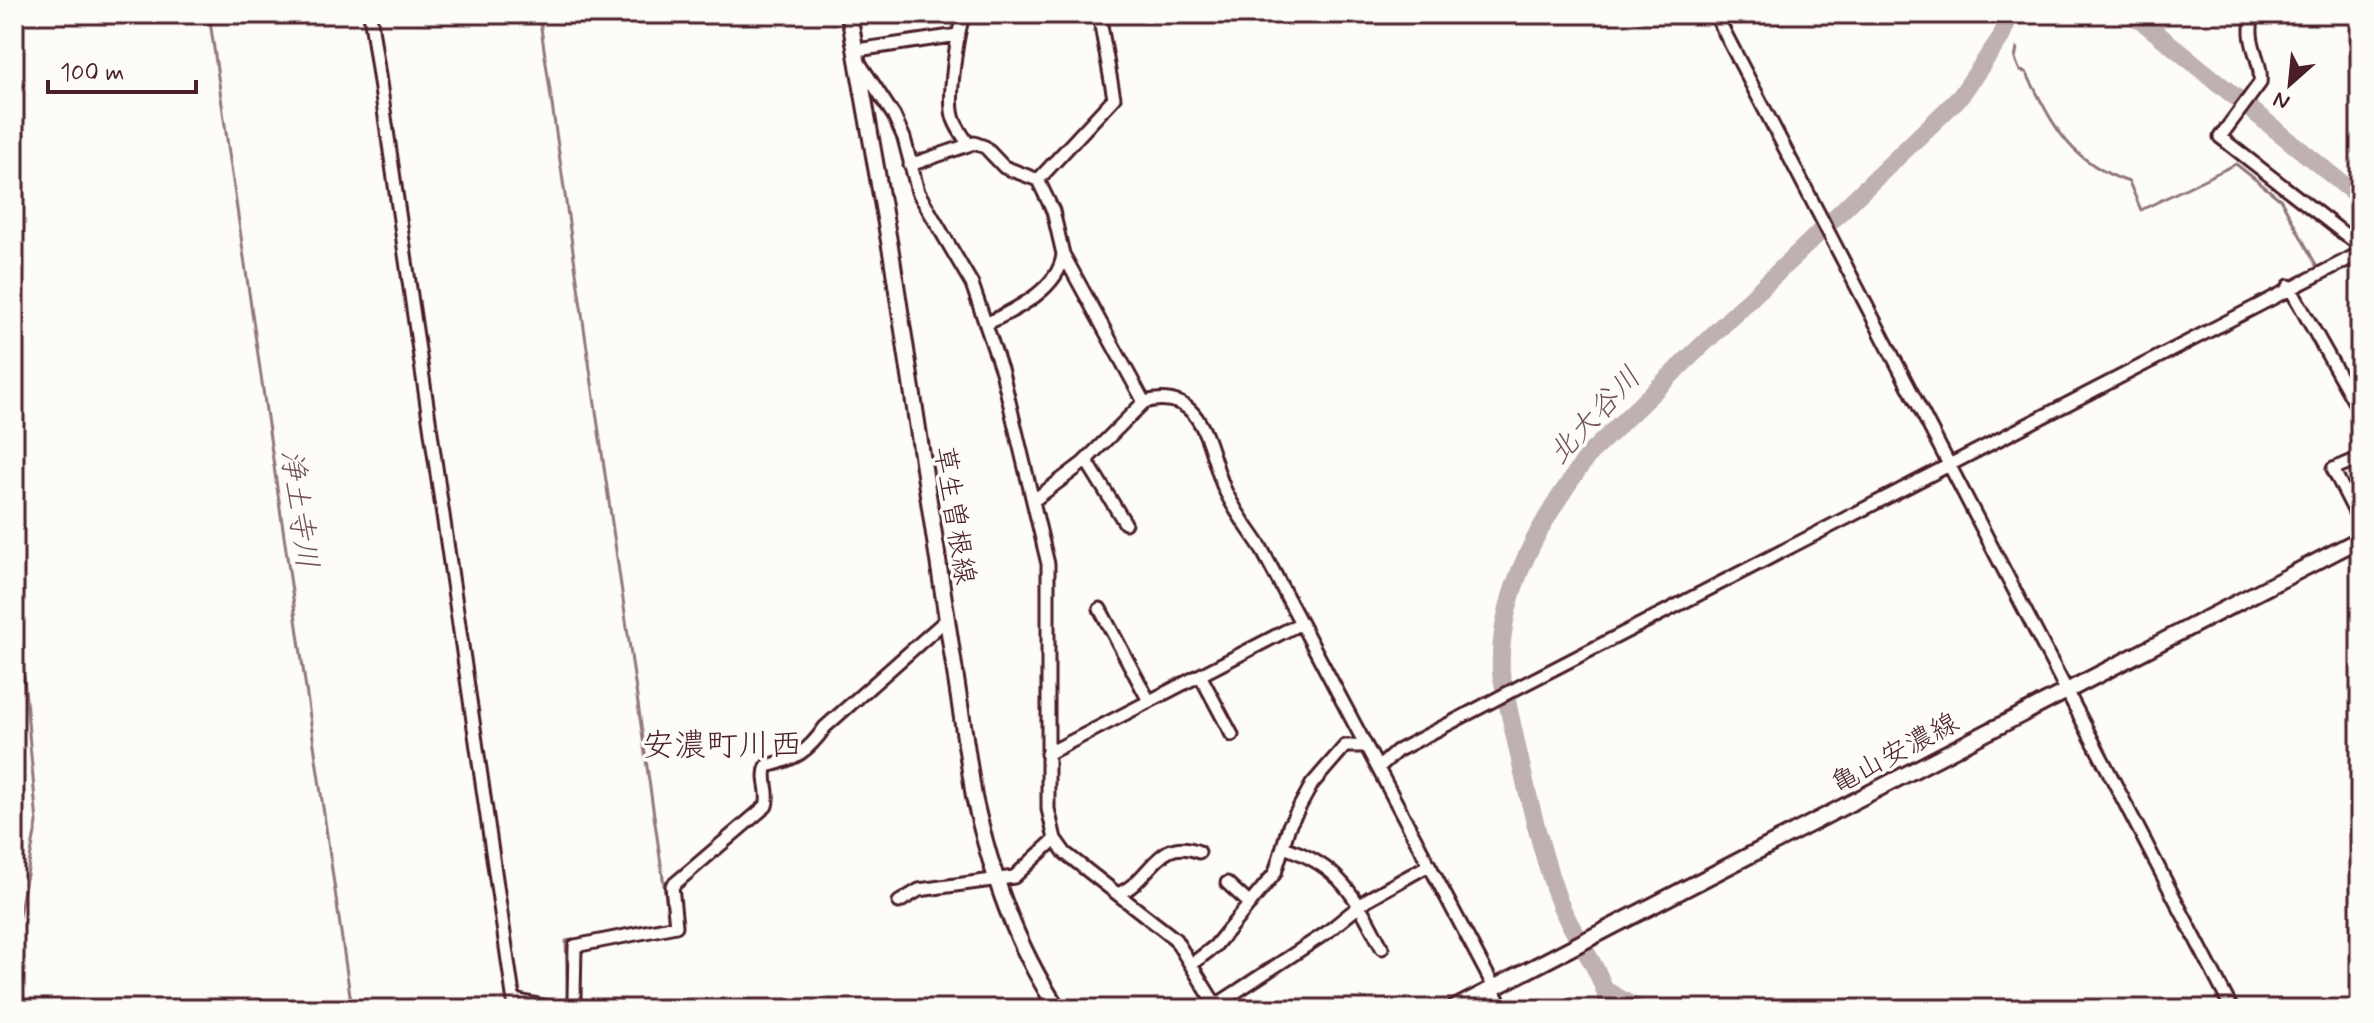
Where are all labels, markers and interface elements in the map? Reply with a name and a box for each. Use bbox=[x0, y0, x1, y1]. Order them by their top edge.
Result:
scale bar bbox=[48, 44, 196, 94]
north arrow bbox=[2250, 44, 2330, 124]
text: 100 m bbox=[60, 58, 124, 89]
text: N bbox=[2269, 84, 2295, 116]
water label: 北大谷川 bbox=[1540, 359, 1650, 473]
street label: 草生曽根線 bbox=[924, 443, 983, 587]
water label: 浄土寺川 bbox=[271, 447, 326, 571]
street label: 亀山安濃線 bbox=[1825, 705, 1966, 803]
district label: 安濃町川西 bbox=[642, 725, 802, 767]

